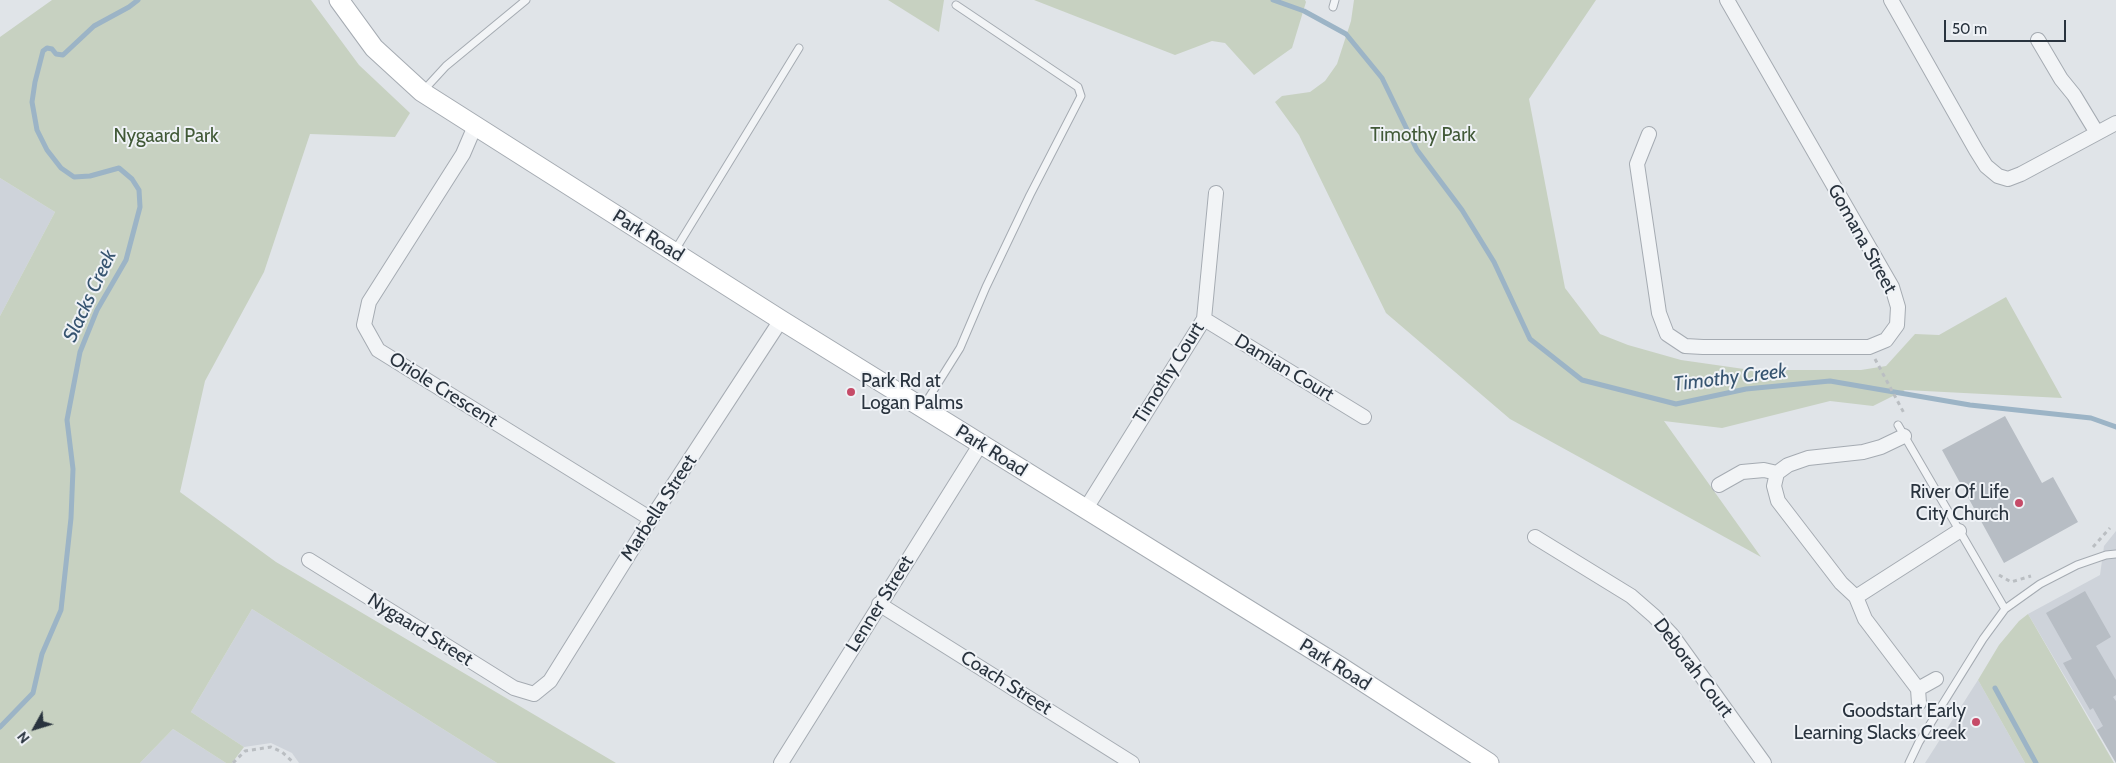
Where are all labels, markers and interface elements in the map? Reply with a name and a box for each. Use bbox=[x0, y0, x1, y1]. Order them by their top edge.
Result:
scale bar bbox=[1946, 10, 2068, 42]
text: 50 m bbox=[1952, 20, 1987, 38]
park label: Timothy Park bbox=[1370, 124, 1476, 146]
park label: Nygaard Park bbox=[113, 125, 219, 147]
street label: Gomana Street bbox=[1823, 180, 1901, 298]
street label: Park Road bbox=[608, 205, 688, 267]
water label: Slacks Creek bbox=[58, 246, 122, 346]
street label: Timothy Court bbox=[1129, 318, 1209, 428]
street label: Damian Court bbox=[1230, 329, 1338, 407]
street label: Oriole Crescent bbox=[385, 348, 501, 432]
water label: Timothy Creek bbox=[1672, 359, 1788, 397]
place label: Park Rd at Logan Palms bbox=[861, 370, 963, 414]
marker: Park Rd at Logan Palms bbox=[845, 386, 857, 398]
street label: Park Road bbox=[951, 420, 1031, 482]
street label: Marbella Street bbox=[616, 451, 702, 565]
place label: River Of Life City Church bbox=[1910, 481, 2009, 525]
marker: River Of Life City Church bbox=[2013, 497, 2025, 509]
street label: Lenner Street bbox=[841, 552, 919, 656]
street label: Nygaard Street bbox=[363, 589, 477, 671]
street label: Deborah Court bbox=[1648, 614, 1738, 722]
street label: Park Road bbox=[1295, 634, 1375, 696]
street label: Coach Street bbox=[956, 646, 1056, 720]
place label: Goodstart Early Learning Slacks Creek bbox=[1794, 700, 1966, 744]
north arrow bbox=[10, 703, 60, 753]
marker: Goodstart Early Learning Slacks Creek bbox=[1970, 716, 1982, 728]
text: N bbox=[13, 728, 33, 747]

